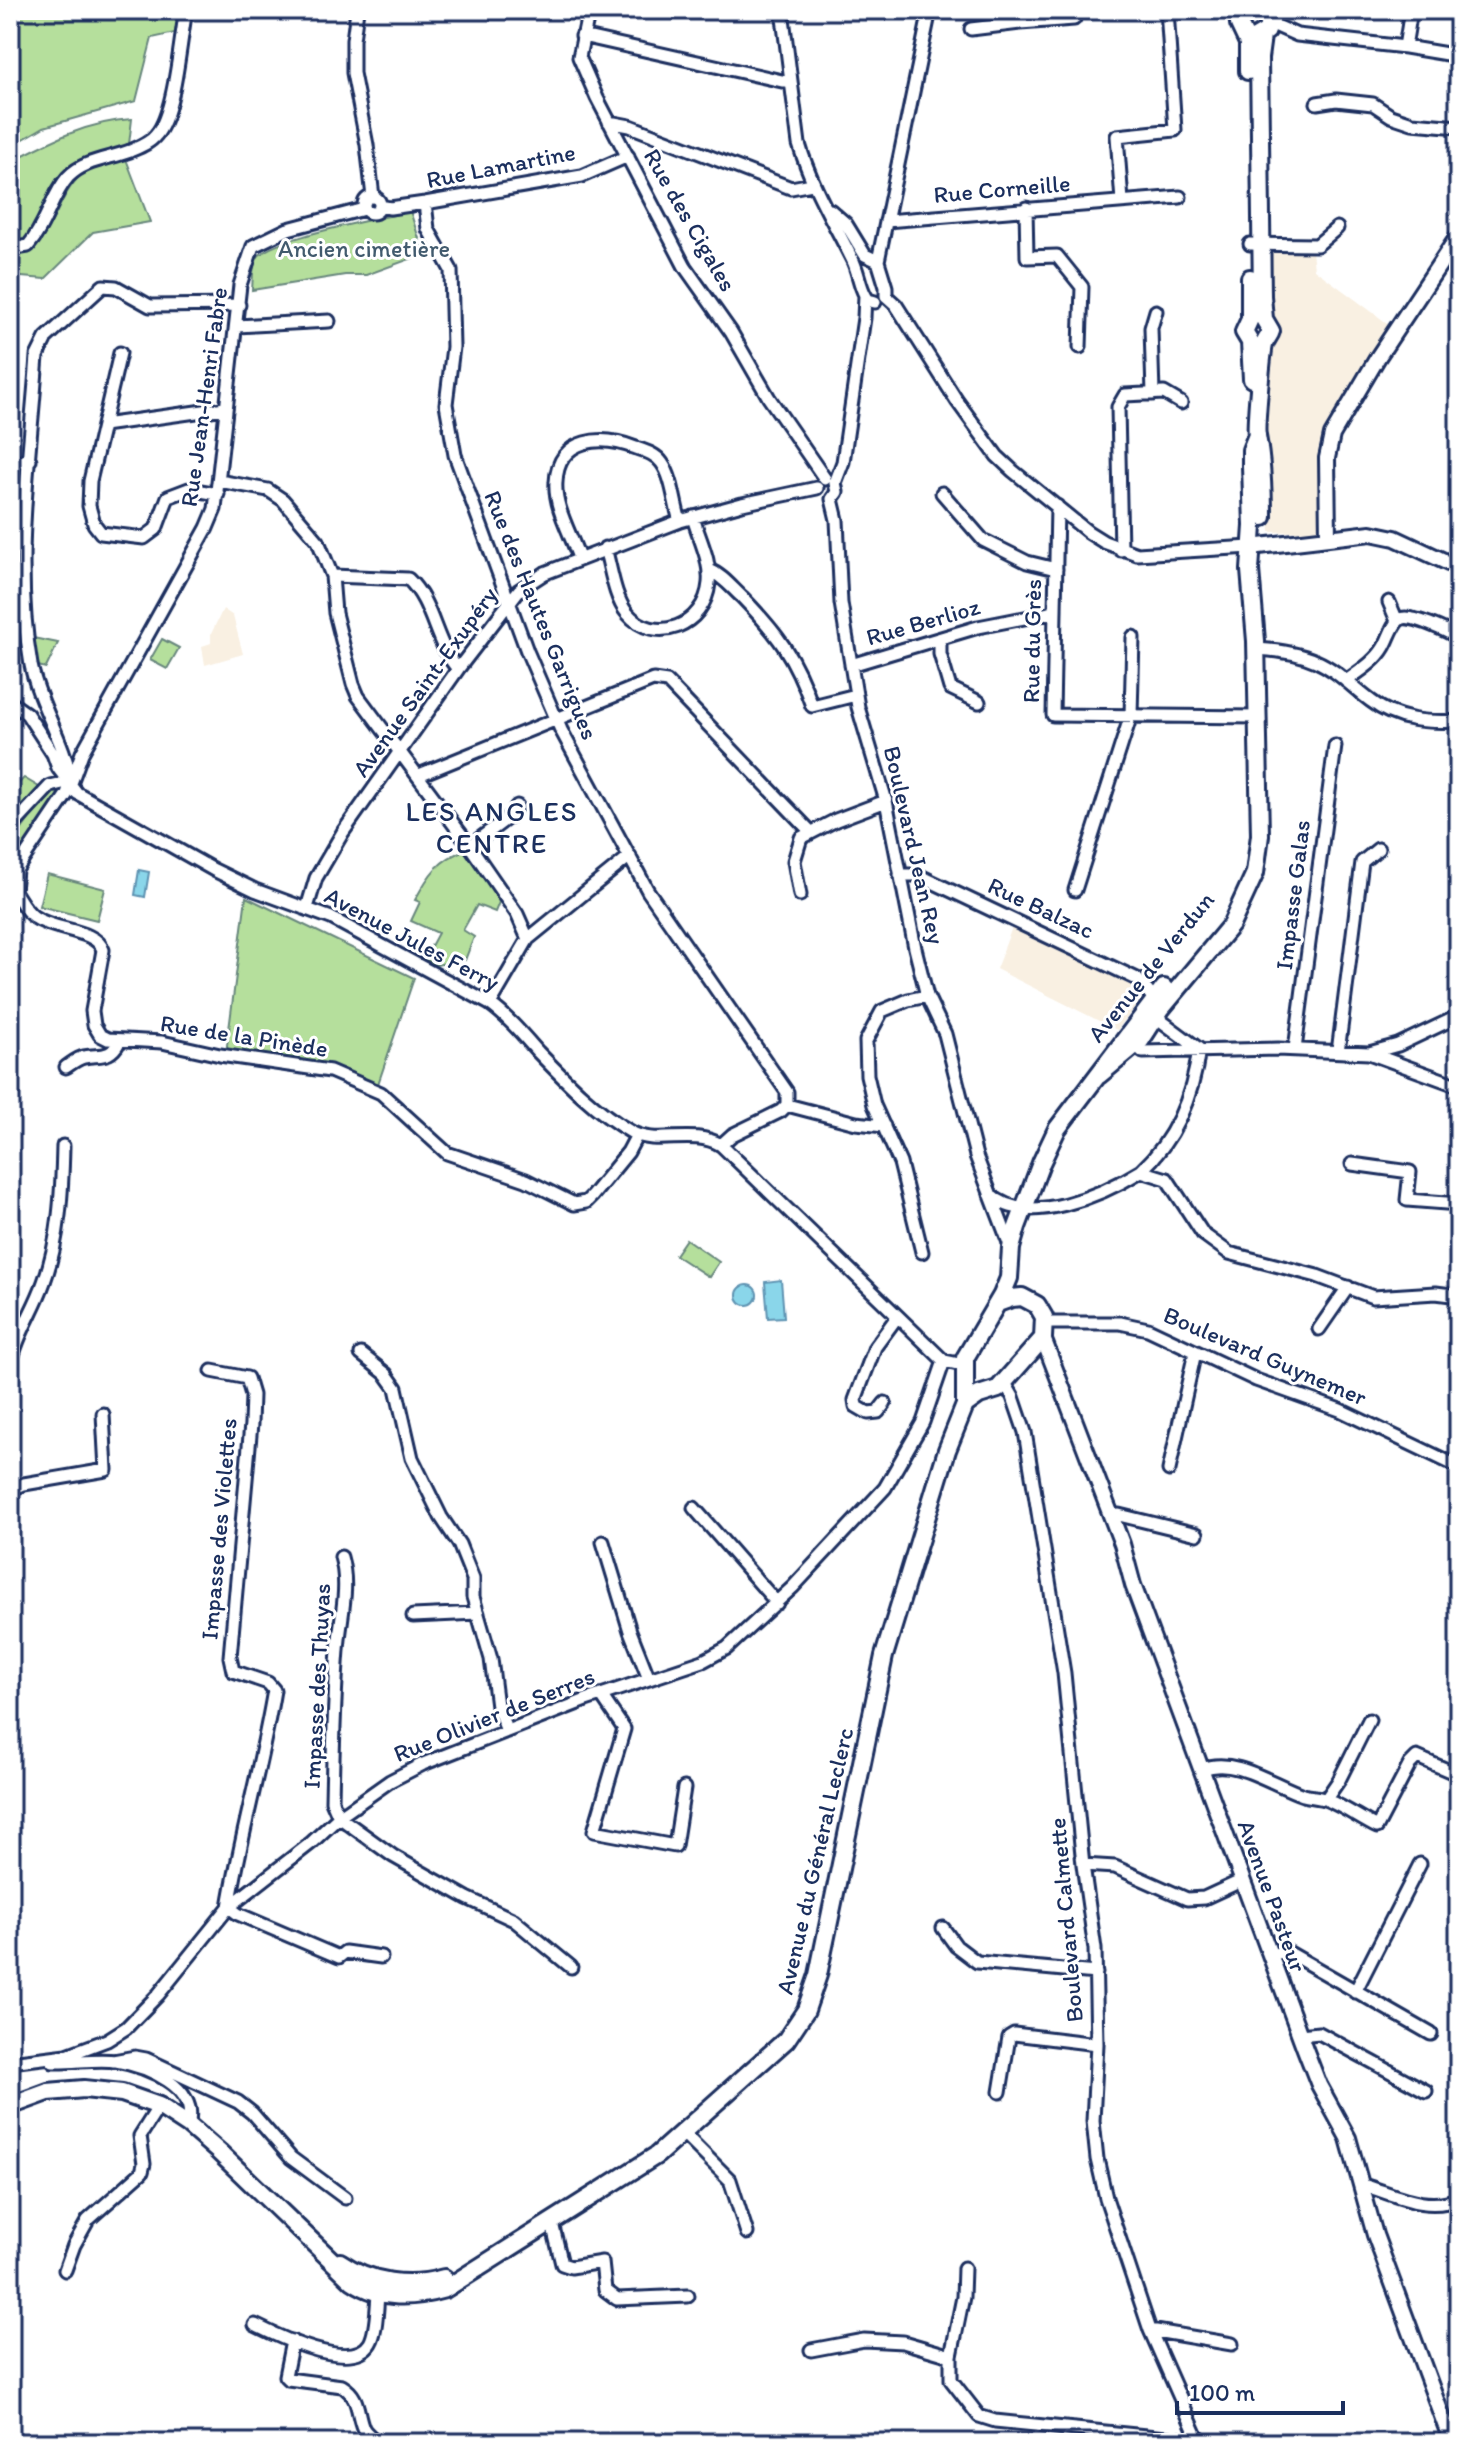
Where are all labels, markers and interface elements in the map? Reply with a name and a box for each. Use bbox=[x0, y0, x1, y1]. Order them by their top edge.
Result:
street label: Rue Lamartine bbox=[424, 137, 578, 194]
street label: Rue des Cigales bbox=[638, 143, 743, 296]
street label: Rue Corneille bbox=[932, 168, 1072, 209]
park label: Ancien cimetière bbox=[278, 234, 450, 263]
street label: Rue Jean-Henri Fabre bbox=[174, 285, 233, 509]
street label: Rue des Hautes Garrigues bbox=[478, 486, 605, 744]
street label: Rue du Grès bbox=[1016, 579, 1047, 703]
street label: Avenue Saint-Exupéry bbox=[346, 581, 504, 782]
street label: Rue Berlioz bbox=[863, 591, 983, 652]
street label: Boulevard Jean Rey bbox=[878, 743, 952, 947]
district label: LES ANGLES CENTRE bbox=[405, 794, 579, 860]
street label: Impasse Galas bbox=[1269, 818, 1316, 972]
street label: Rue Balzac bbox=[984, 870, 1099, 945]
street label: Avenue Jules Ferry bbox=[320, 880, 504, 997]
street label: Avenue de Verdun bbox=[1081, 885, 1220, 1048]
street label: Rue de la Pinède bbox=[158, 1008, 330, 1063]
street label: Boulevard Guynemer bbox=[1159, 1300, 1371, 1411]
street label: Impasse des Violettes bbox=[194, 1417, 243, 1641]
street label: Impasse des Thuyas bbox=[297, 1582, 336, 1790]
street label: Rue Olivier de Serres bbox=[389, 1661, 599, 1768]
street label: Avenue du Général Leclerc bbox=[770, 1725, 859, 1997]
street label: Boulevard Calmette bbox=[1042, 1816, 1089, 2024]
street label: Avenue Pasteur bbox=[1232, 1816, 1313, 1976]
scale bar bbox=[1177, 2365, 1343, 2415]
text: 100 m bbox=[1189, 2378, 1255, 2407]

